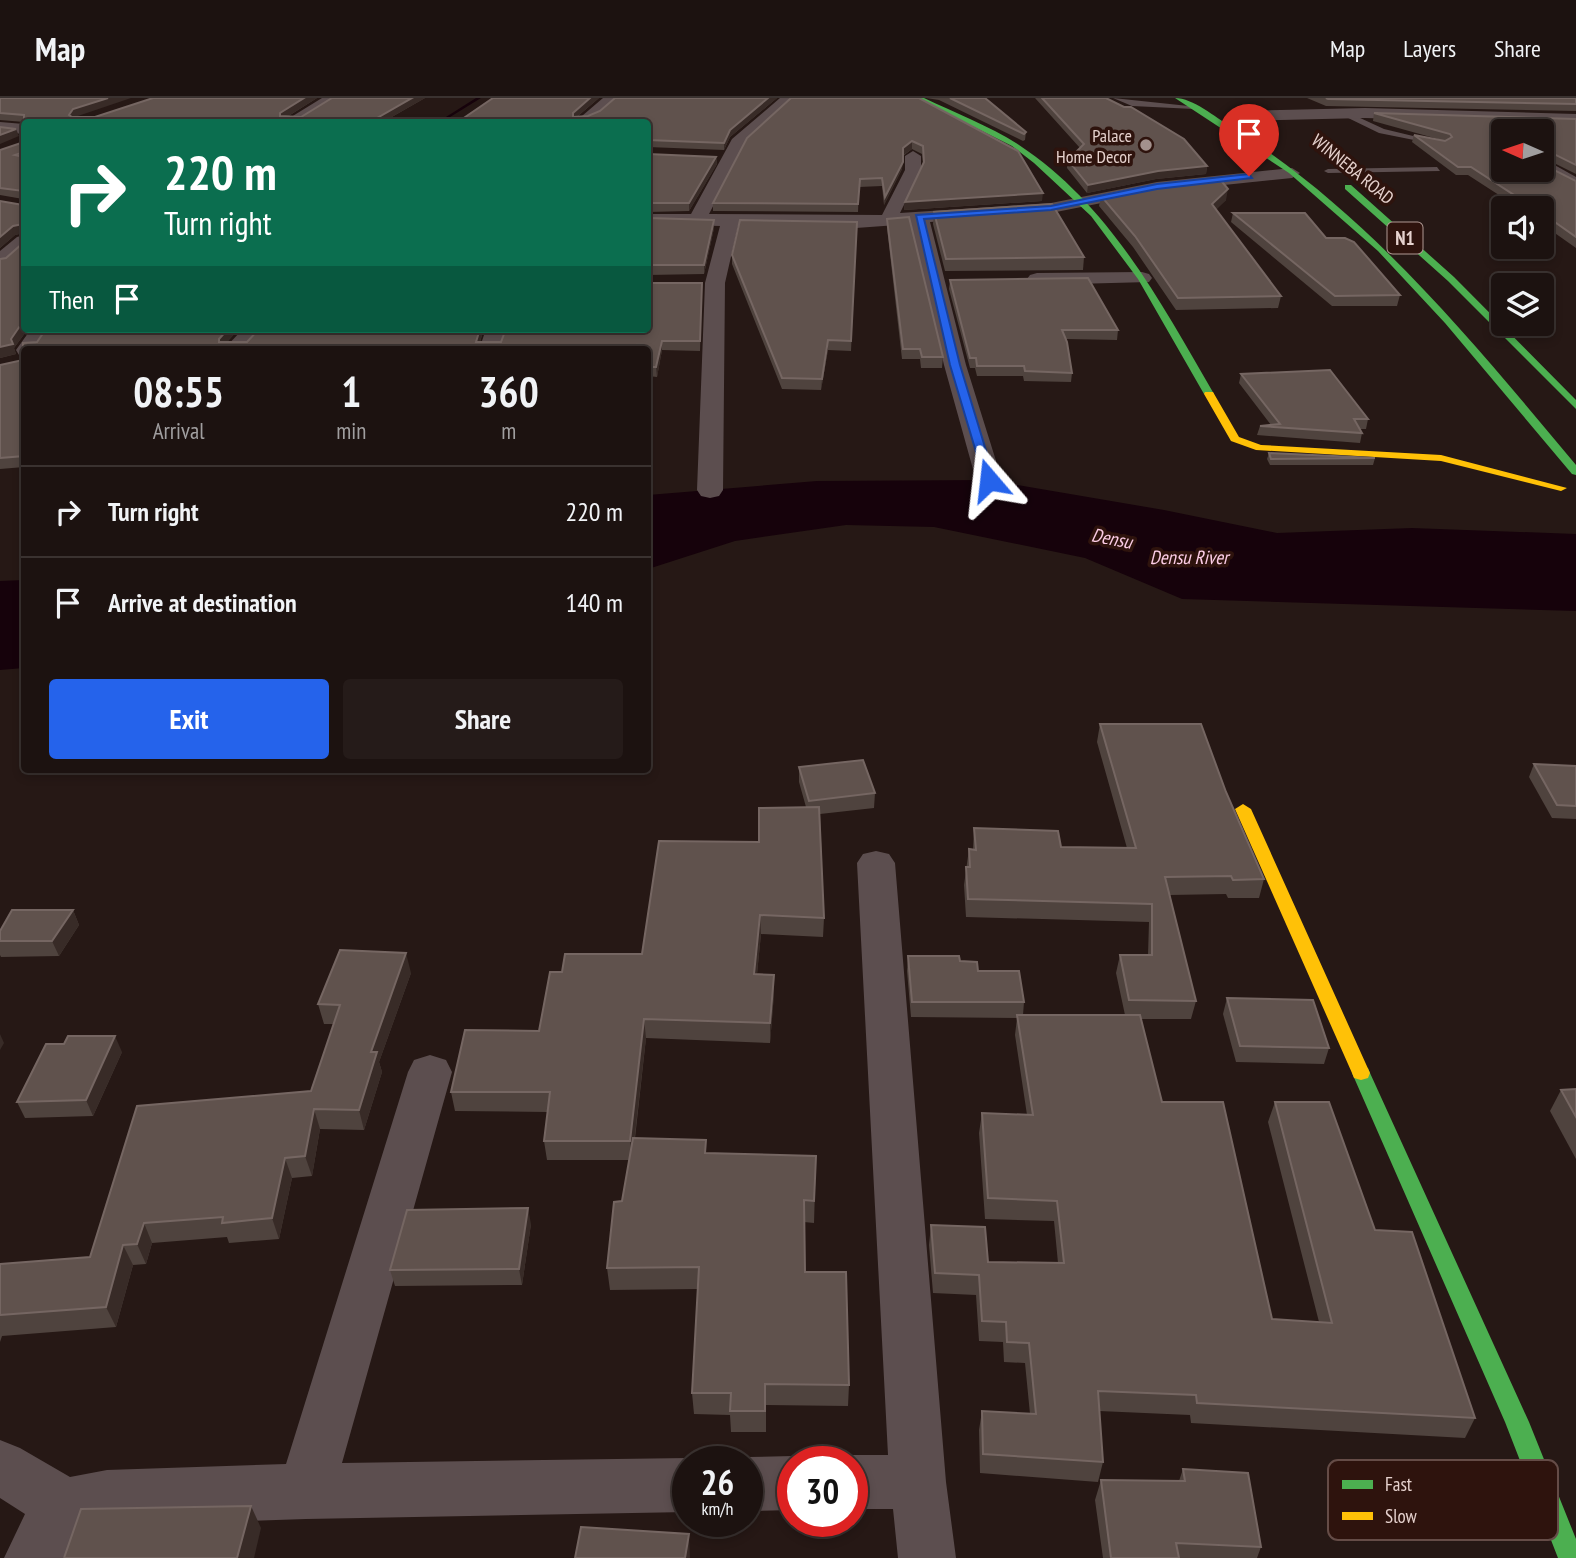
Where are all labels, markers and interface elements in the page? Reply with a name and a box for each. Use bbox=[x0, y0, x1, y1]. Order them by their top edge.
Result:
text: Map bbox=[35, 27, 85, 70]
text: Map bbox=[1330, 33, 1365, 64]
text: Layers bbox=[1403, 33, 1456, 64]
text: Share bbox=[1494, 33, 1541, 64]
pin bbox=[1219, 104, 1279, 176]
icon: arrive bbox=[1230, 115, 1268, 153]
north arrow bbox=[1491, 119, 1554, 182]
map controls bbox=[1491, 119, 1554, 336]
place label: Palace Home Decor bbox=[1056, 124, 1132, 168]
street label: WINNEBA ROAD bbox=[1307, 129, 1399, 209]
marker: Palace Home Decor bbox=[1138, 137, 1154, 153]
text: 220 m bbox=[164, 140, 277, 204]
icon: right bbox=[49, 147, 140, 238]
button: sound bbox=[1491, 196, 1554, 259]
text: Turn right bbox=[164, 202, 272, 244]
road number: N1 bbox=[1388, 222, 1422, 254]
button: layers bbox=[1491, 273, 1554, 336]
icon: arrive bbox=[108, 280, 146, 318]
text: Then bbox=[49, 283, 94, 316]
text: 08:55 bbox=[133, 364, 224, 419]
text: 1 bbox=[341, 364, 361, 419]
text: 360 bbox=[479, 364, 539, 419]
text: Arrival bbox=[153, 416, 205, 445]
text: min bbox=[336, 416, 366, 445]
text: m bbox=[501, 416, 516, 445]
position arrow bbox=[952, 443, 1026, 517]
icon: right bbox=[49, 493, 87, 531]
text: Turn right bbox=[108, 495, 199, 528]
text: 220 m bbox=[565, 495, 623, 528]
water label: Densu bbox=[1090, 522, 1136, 554]
water label: Densu River bbox=[1150, 545, 1231, 569]
icon: arrive bbox=[49, 584, 87, 622]
text: Arrive at destination bbox=[108, 586, 297, 619]
text: 140 m bbox=[565, 586, 623, 619]
button: Exit bbox=[49, 679, 329, 759]
button: Share bbox=[343, 679, 623, 759]
speed limit sign: 30 bbox=[777, 1446, 868, 1537]
text: 26 bbox=[701, 1459, 734, 1505]
legend bbox=[1328, 1460, 1558, 1540]
text: Fast bbox=[1385, 1472, 1413, 1496]
text: km/h bbox=[702, 1497, 733, 1520]
text: Slow bbox=[1385, 1504, 1418, 1528]

